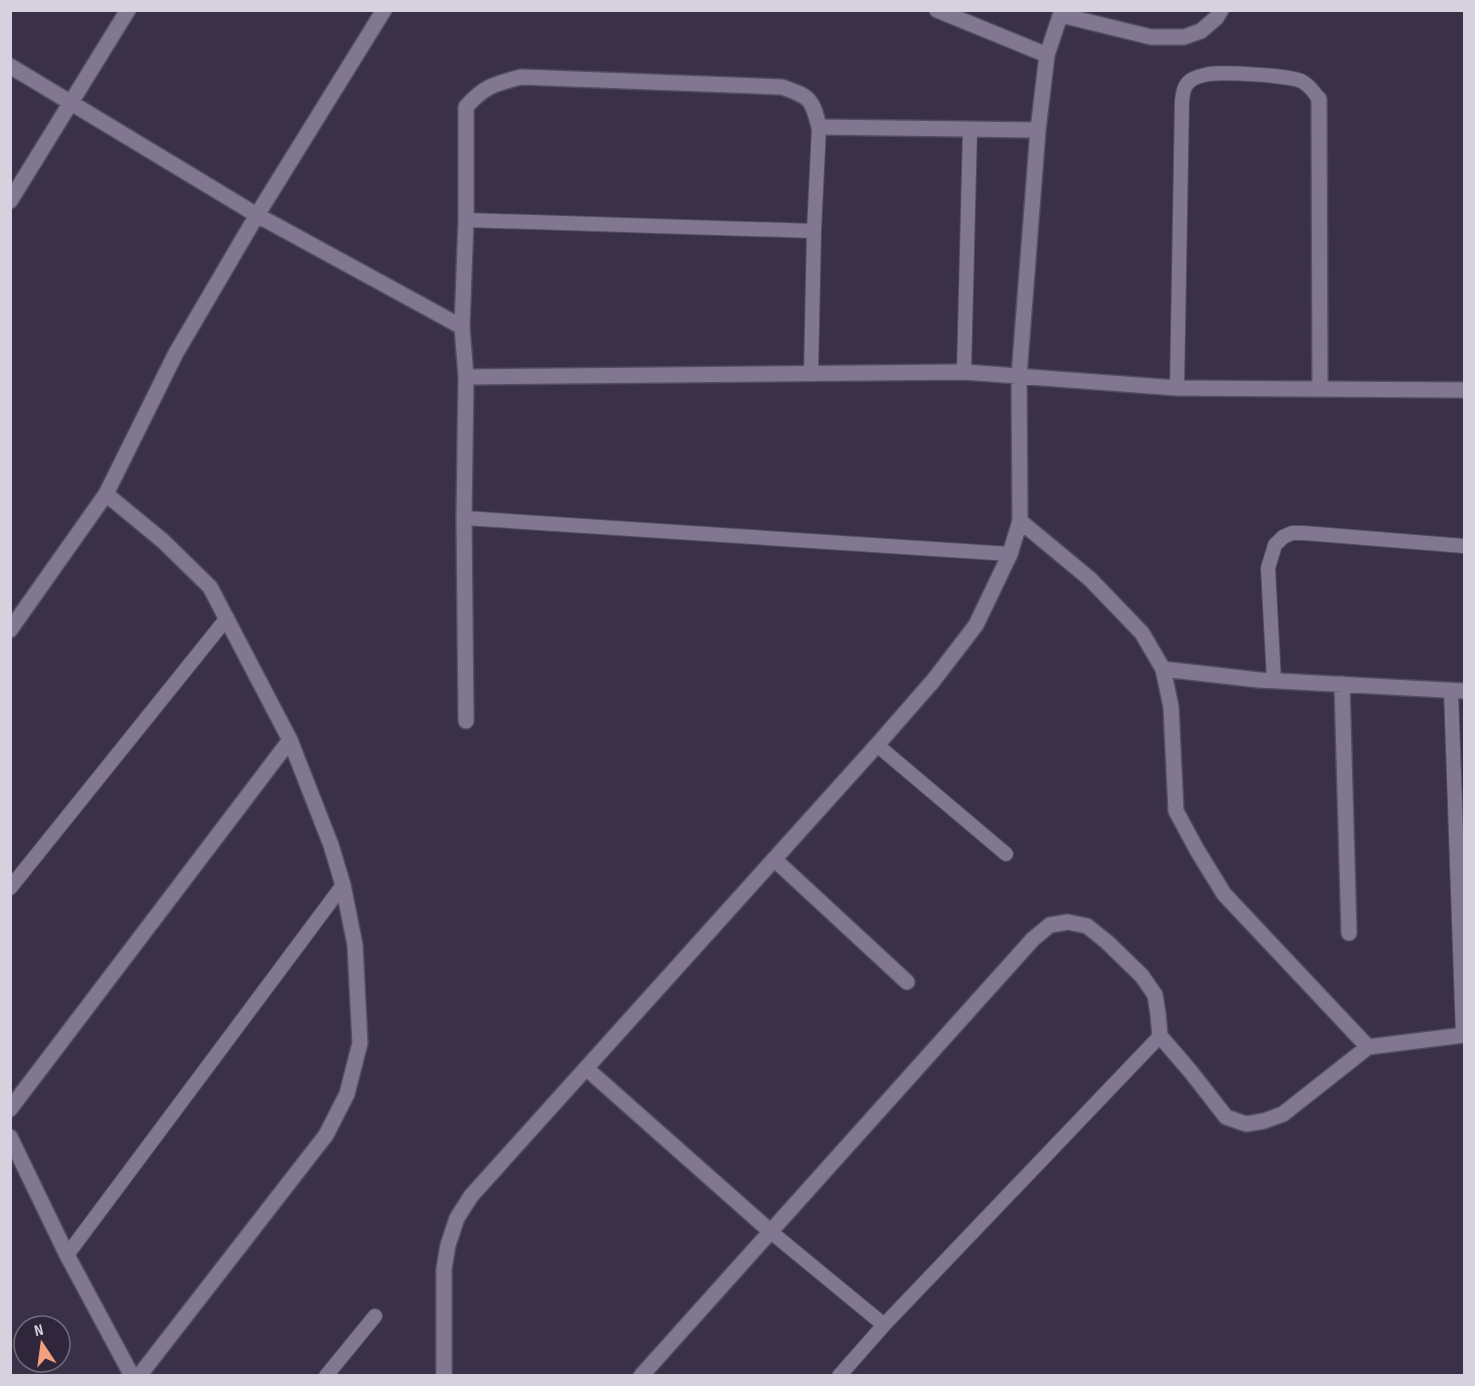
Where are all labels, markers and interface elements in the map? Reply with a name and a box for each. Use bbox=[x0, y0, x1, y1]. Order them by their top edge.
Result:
north arrow bbox=[12, 1314, 72, 1374]
text: N bbox=[33, 1321, 45, 1341]

